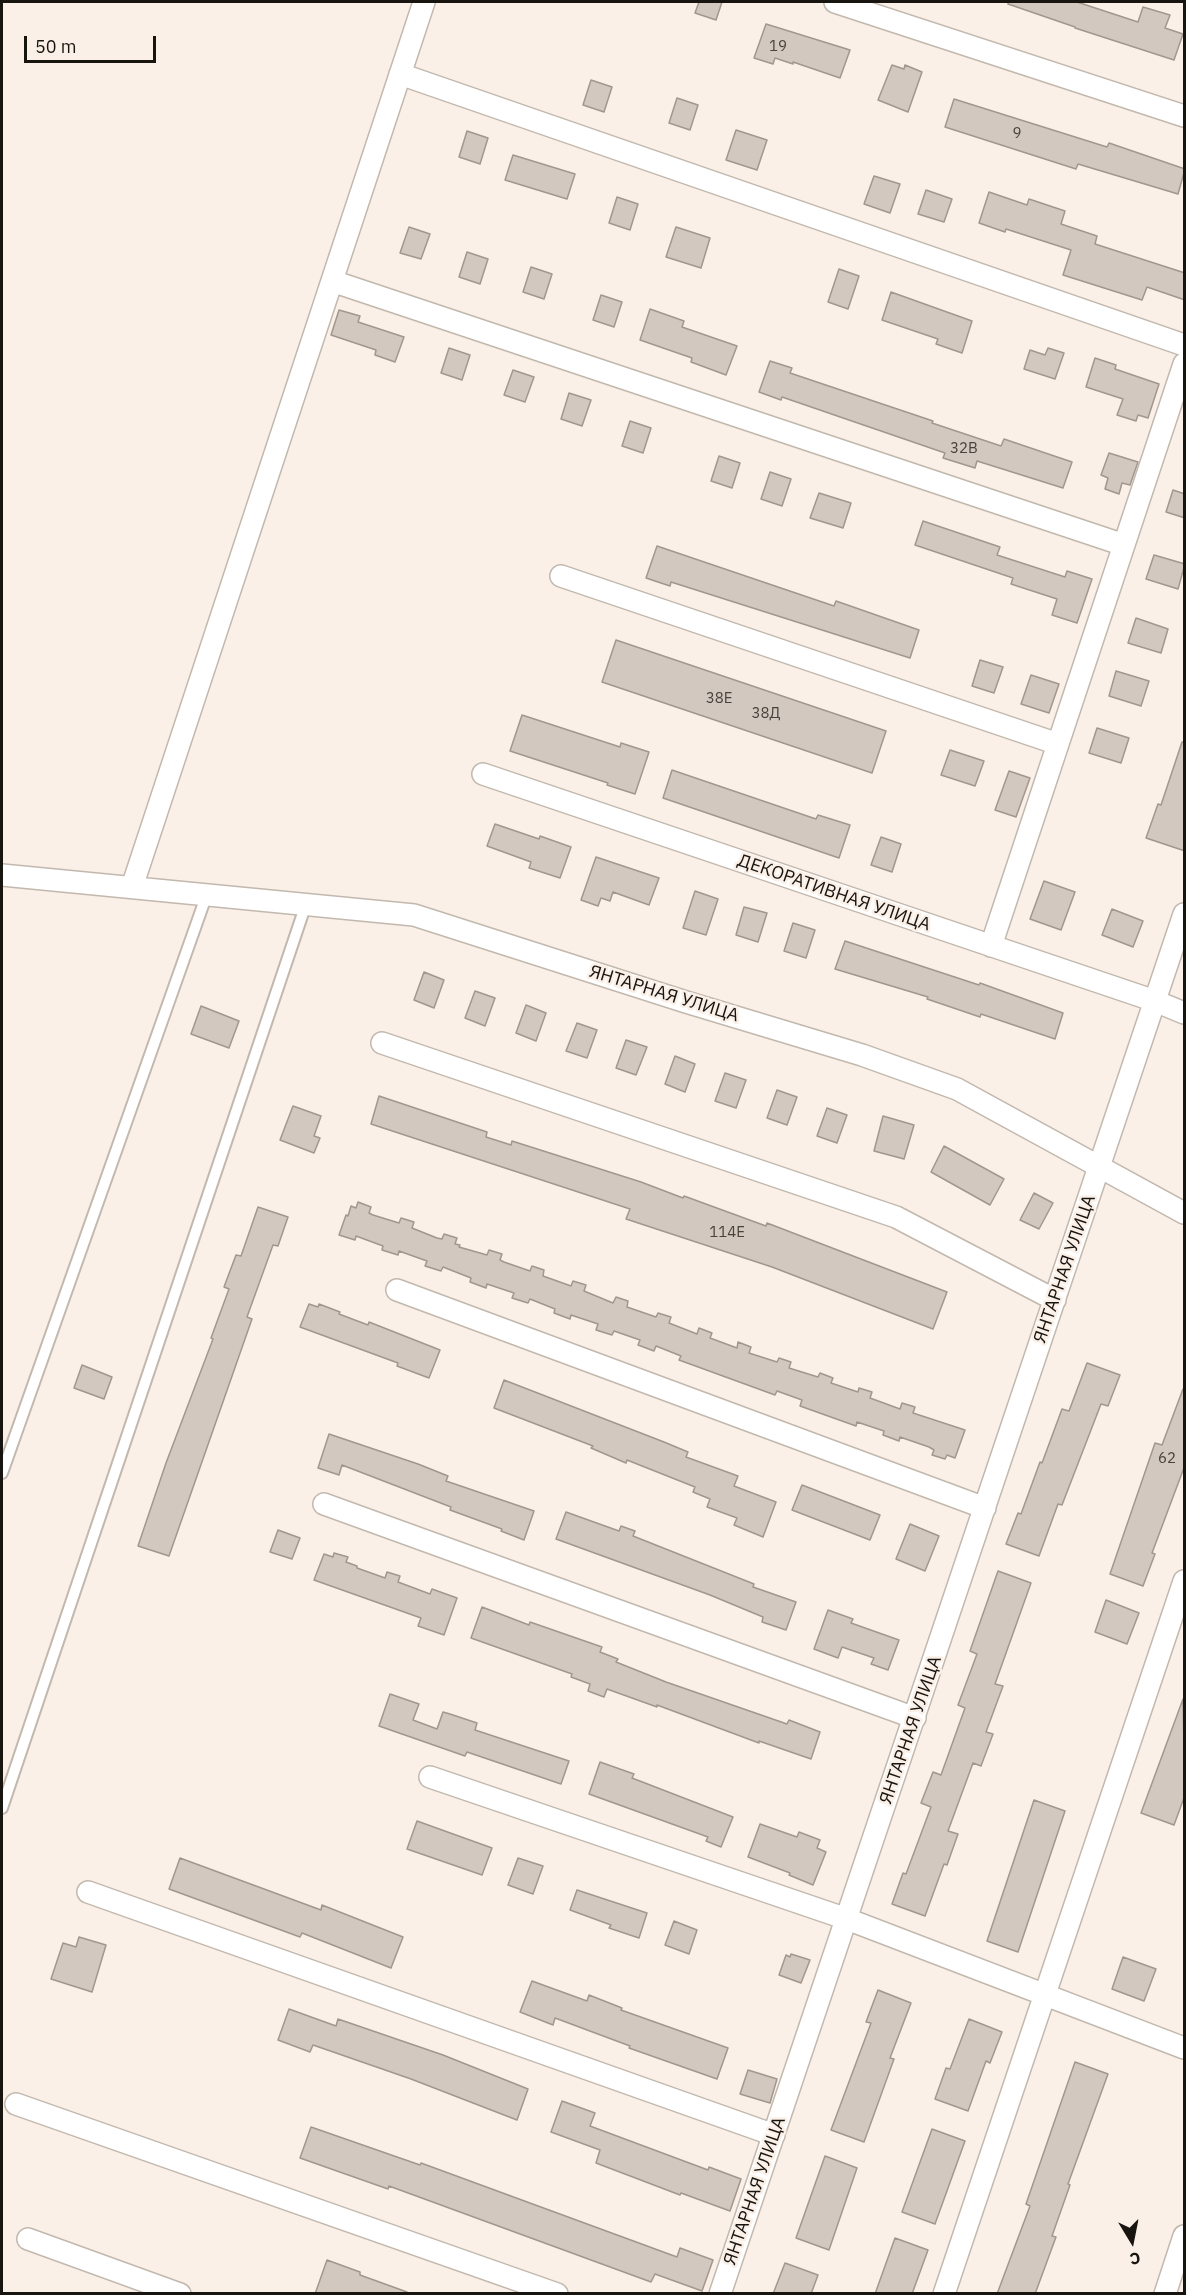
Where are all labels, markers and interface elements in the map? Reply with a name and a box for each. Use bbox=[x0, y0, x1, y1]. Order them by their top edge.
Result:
scale bar bbox=[27, 24, 159, 62]
text: 50 m bbox=[35, 35, 77, 58]
house number: 19 bbox=[769, 38, 787, 56]
house number: 9 bbox=[1013, 125, 1021, 143]
house number: 32В bbox=[950, 440, 978, 458]
house number: 38Е bbox=[706, 690, 732, 708]
house number: 38Д bbox=[752, 705, 780, 723]
street label: ДЕКОРАТИВНАЯ УЛИЦА bbox=[735, 850, 933, 936]
street label: ЯНТАРНАЯ УЛИЦА bbox=[587, 961, 741, 1027]
street label: ЯНТАРНАЯ УЛИЦА bbox=[1029, 1192, 1101, 1346]
house number: 114Е bbox=[709, 1224, 745, 1242]
house number: 62 bbox=[1158, 1450, 1176, 1468]
street label: ЯНТАРНАЯ УЛИЦА bbox=[875, 1653, 947, 1807]
street label: ЯНТАРНАЯ УЛИЦА bbox=[719, 2114, 791, 2268]
north arrow bbox=[1102, 2211, 1162, 2271]
text: С bbox=[1128, 2248, 1142, 2269]

